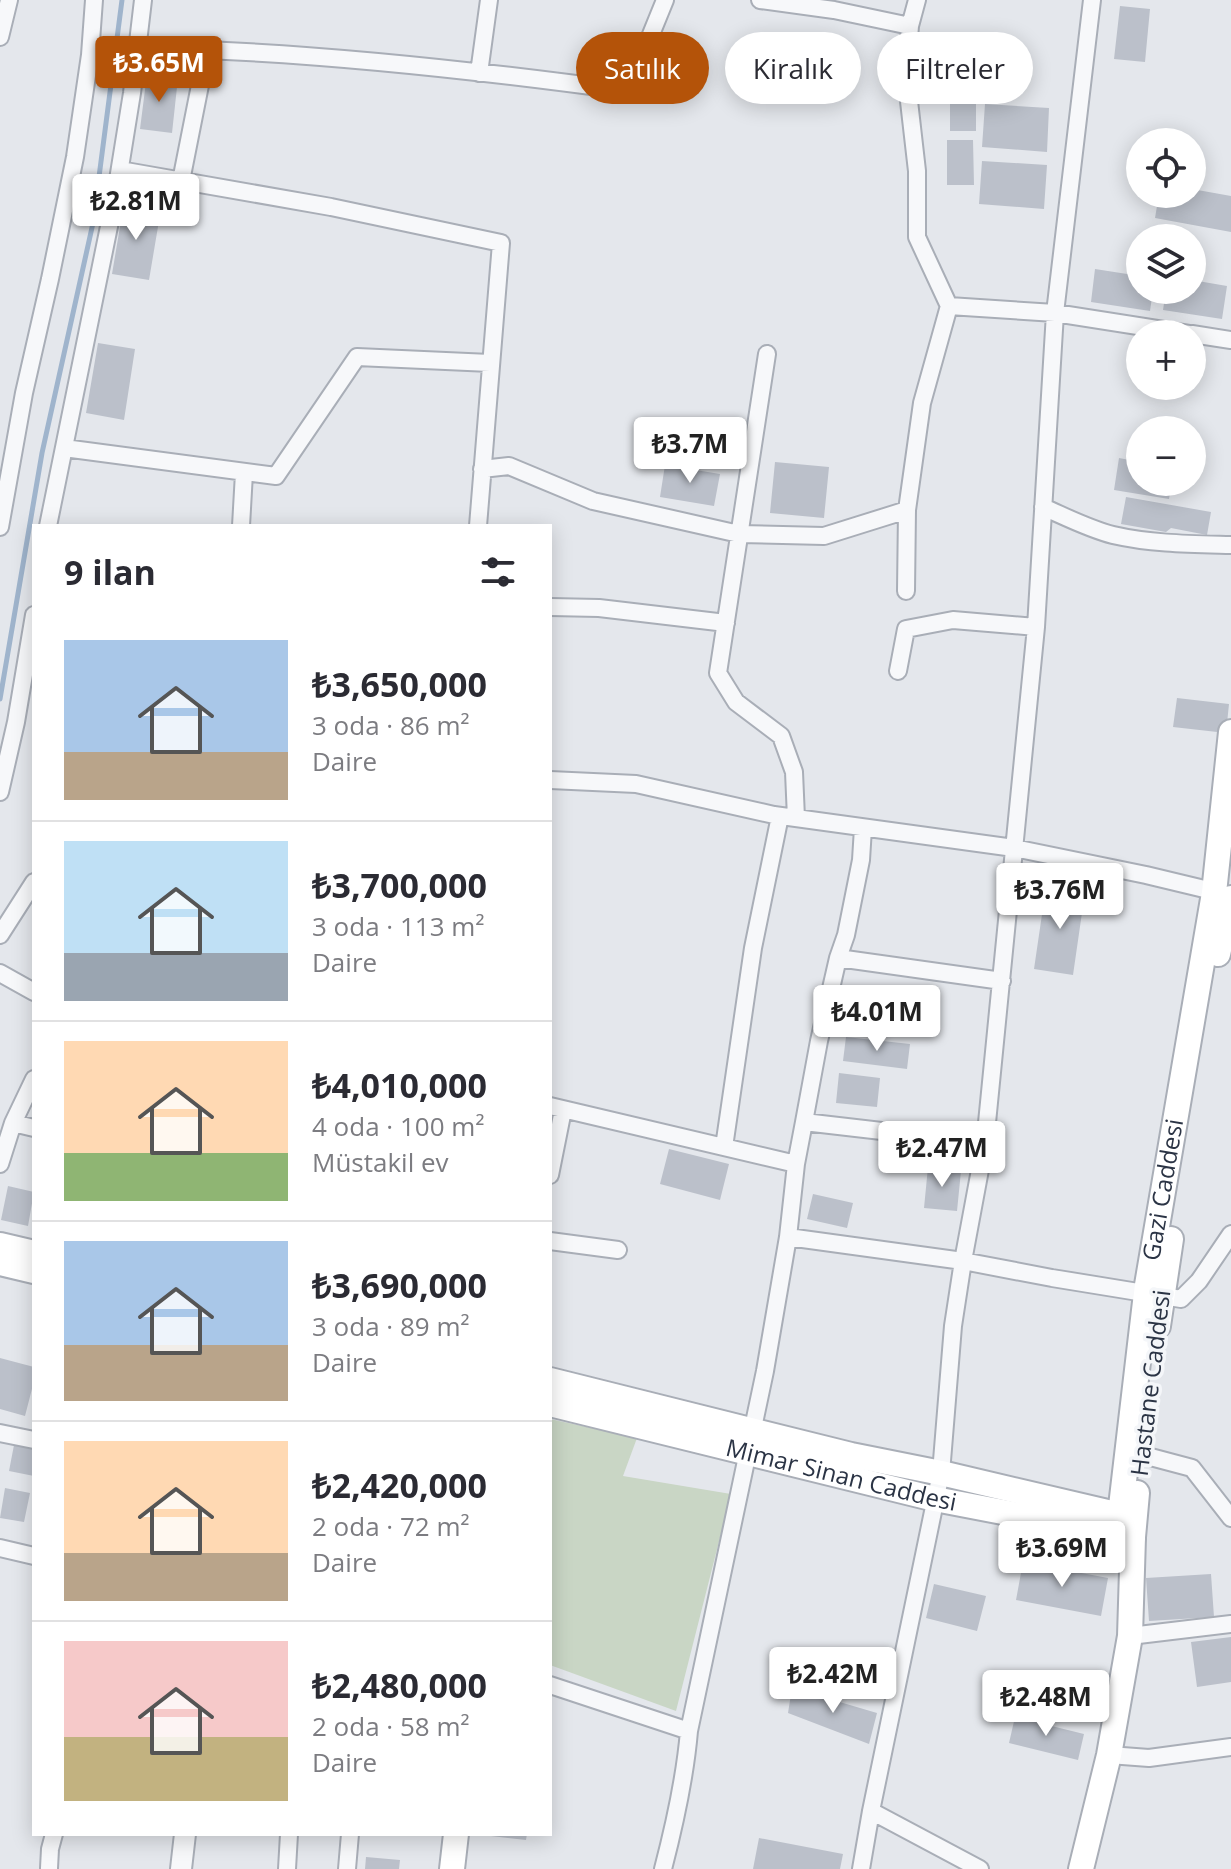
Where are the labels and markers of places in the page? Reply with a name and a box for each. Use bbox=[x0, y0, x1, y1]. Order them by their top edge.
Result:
pin: ₺3.65M bbox=[94, 36, 224, 104]
pin: ₺2.81M bbox=[71, 174, 201, 242]
pin: ₺3.7M bbox=[634, 417, 746, 485]
pin: ₺3.76M bbox=[995, 863, 1125, 931]
pin: ₺4.01M bbox=[812, 985, 942, 1053]
pin: ₺2.47M bbox=[877, 1121, 1007, 1189]
pin: ₺3.69M bbox=[997, 1521, 1127, 1589]
pin: ₺2.42M bbox=[768, 1647, 898, 1715]
pin: ₺2.48M bbox=[981, 1670, 1111, 1738]

